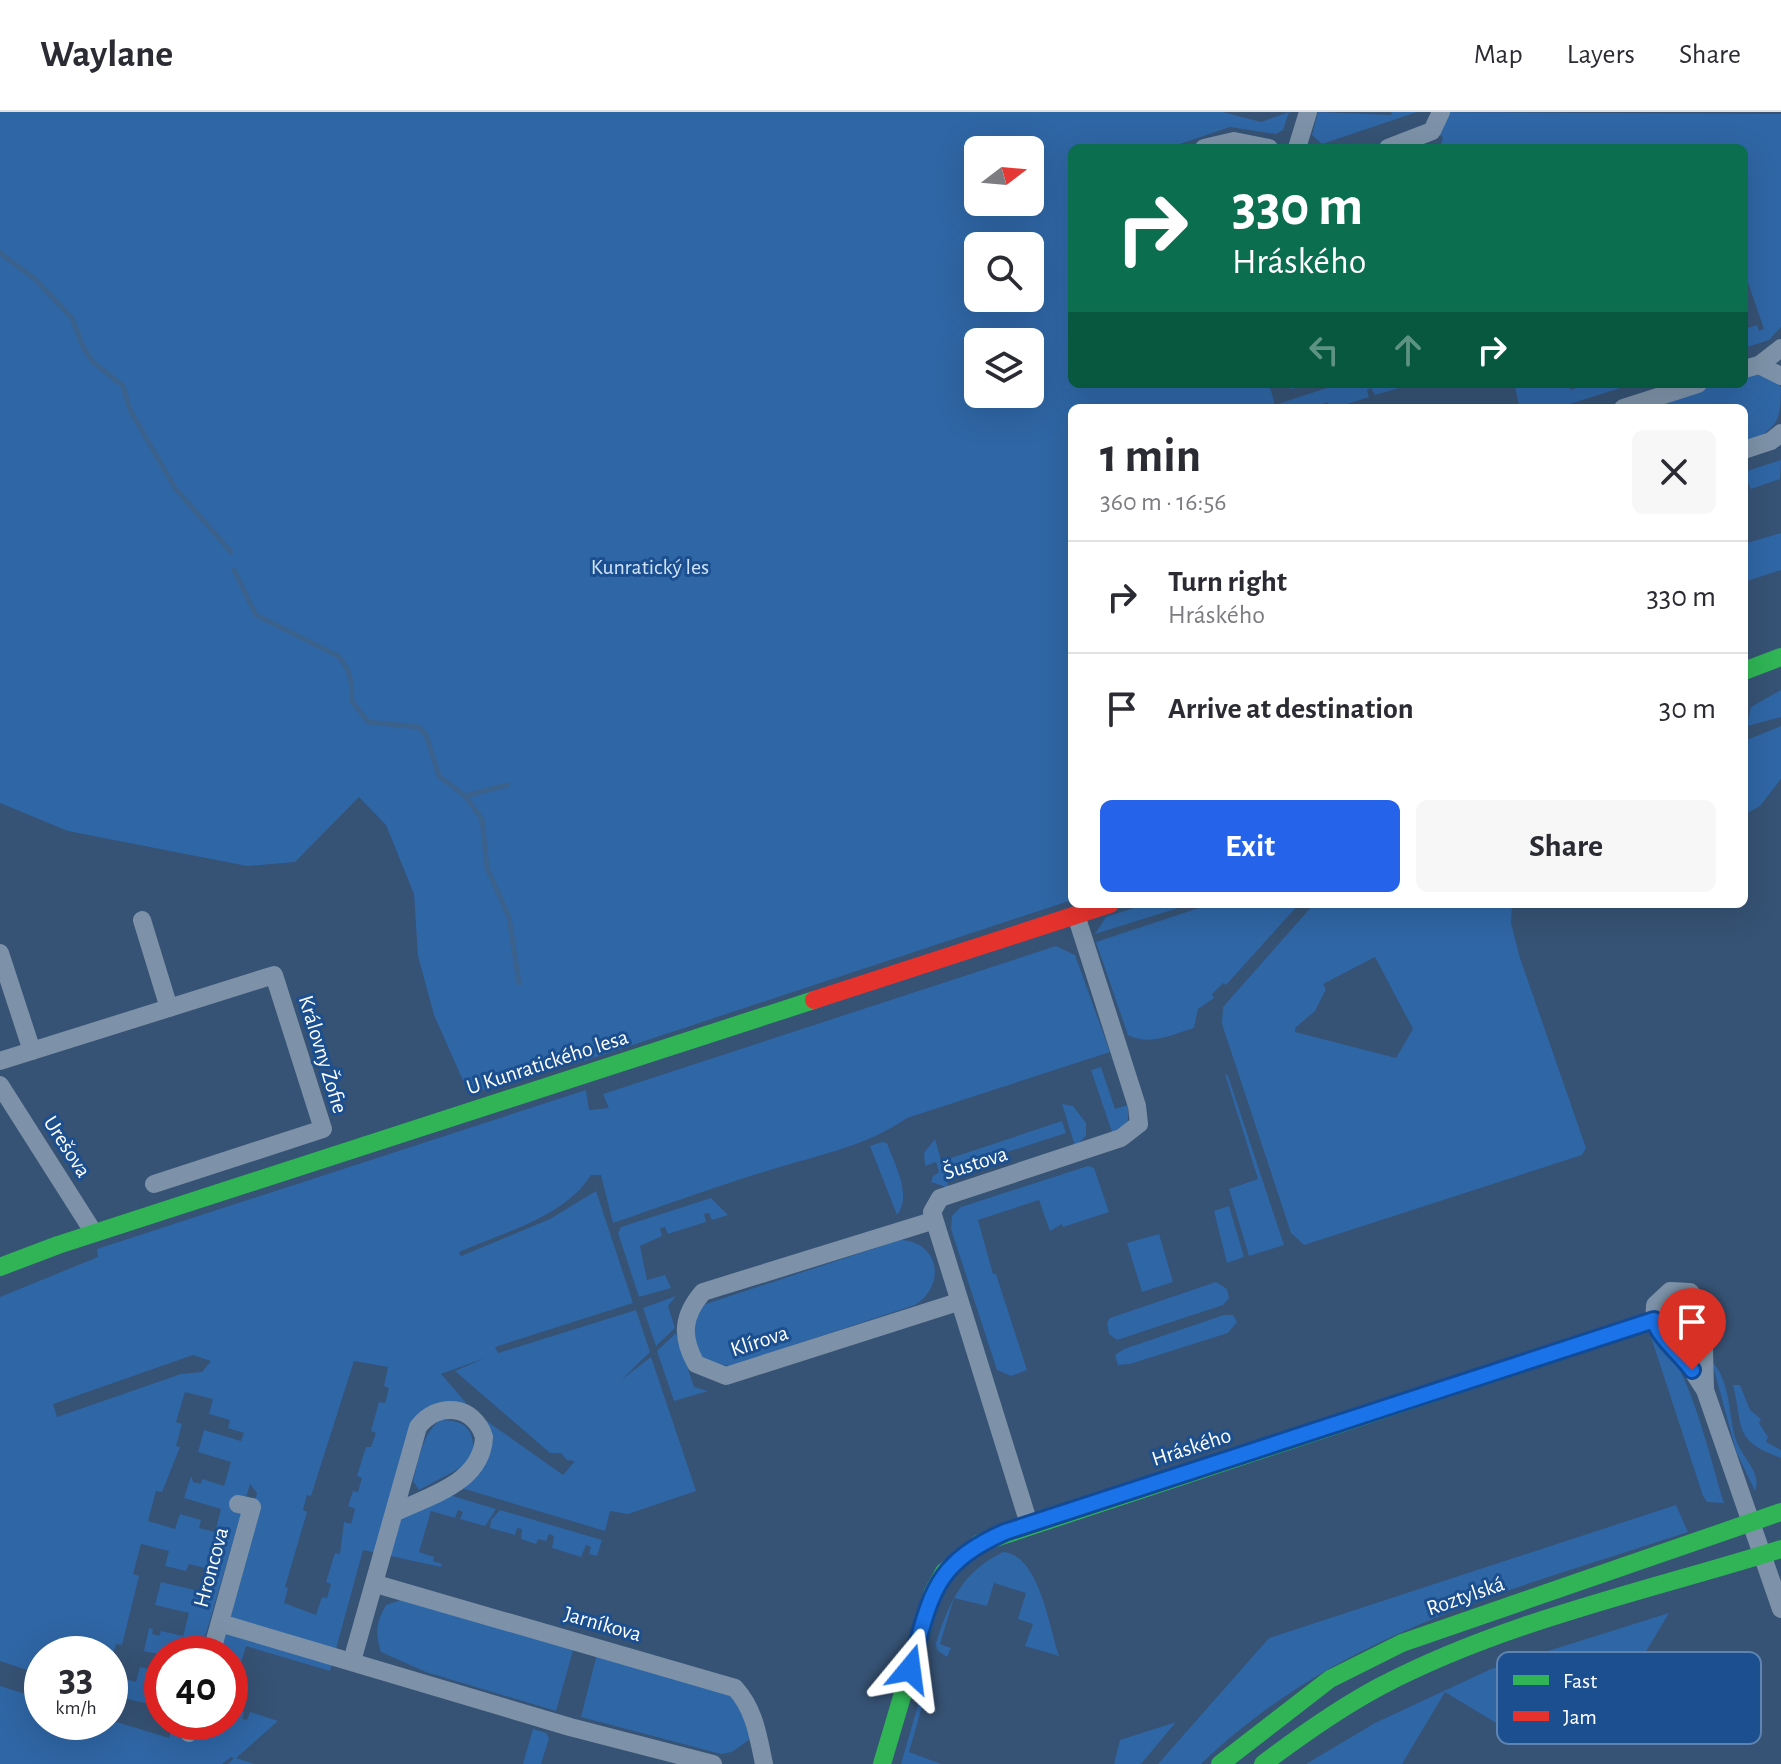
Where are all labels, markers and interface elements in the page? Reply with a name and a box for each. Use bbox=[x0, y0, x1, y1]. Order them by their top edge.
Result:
text: Waylane bbox=[40, 36, 173, 74]
text: Map bbox=[1474, 41, 1523, 69]
text: Layers bbox=[1567, 41, 1635, 69]
text: Share bbox=[1679, 41, 1741, 69]
north arrow bbox=[964, 136, 1044, 216]
map controls bbox=[964, 136, 1044, 408]
icon: right bbox=[1100, 176, 1204, 280]
text: 330 m bbox=[1232, 179, 1363, 235]
button: search bbox=[964, 232, 1044, 312]
text: Hráského bbox=[1232, 244, 1366, 280]
button: layers bbox=[964, 328, 1044, 408]
icon: left bbox=[1302, 328, 1346, 372]
icon: ahead bbox=[1386, 328, 1430, 372]
icon: right bbox=[1470, 328, 1514, 372]
button: close bbox=[1632, 430, 1716, 514]
text: 1 min bbox=[1100, 433, 1201, 481]
text: 360 m · 16:56 bbox=[1100, 489, 1227, 515]
park label: Kunratický les bbox=[591, 556, 709, 578]
text: Turn right bbox=[1168, 567, 1287, 597]
icon: right bbox=[1100, 575, 1144, 619]
text: 330 m bbox=[1646, 582, 1716, 612]
text: Hráského bbox=[1168, 602, 1265, 628]
icon: arrive bbox=[1100, 687, 1144, 731]
text: Arrive at destination bbox=[1168, 694, 1414, 724]
text: 30 m bbox=[1659, 694, 1716, 724]
button: Exit bbox=[1100, 800, 1400, 892]
button: Share bbox=[1416, 800, 1716, 892]
street label: Královny Žofie bbox=[295, 993, 352, 1116]
street label: U Kunratického lesa bbox=[464, 1025, 631, 1098]
street label: Urešova bbox=[39, 1112, 95, 1181]
street label: Šustova bbox=[940, 1141, 1010, 1184]
pin bbox=[1658, 1288, 1726, 1370]
icon: arrive bbox=[1670, 1300, 1714, 1344]
street label: Klírova bbox=[728, 1321, 791, 1361]
street label: Hráského bbox=[1149, 1424, 1234, 1470]
street label: Hroncova bbox=[190, 1525, 232, 1610]
street label: Roztylská bbox=[1424, 1572, 1507, 1619]
street label: Jarníkova bbox=[562, 1602, 644, 1645]
position arrow bbox=[868, 1627, 952, 1711]
speed limit sign: 40 bbox=[144, 1636, 248, 1740]
legend bbox=[1497, 1652, 1761, 1744]
text: 33 bbox=[59, 1658, 93, 1698]
text: Fast bbox=[1563, 1670, 1597, 1692]
text: km/h bbox=[55, 1698, 97, 1718]
text: Jam bbox=[1563, 1706, 1597, 1728]

